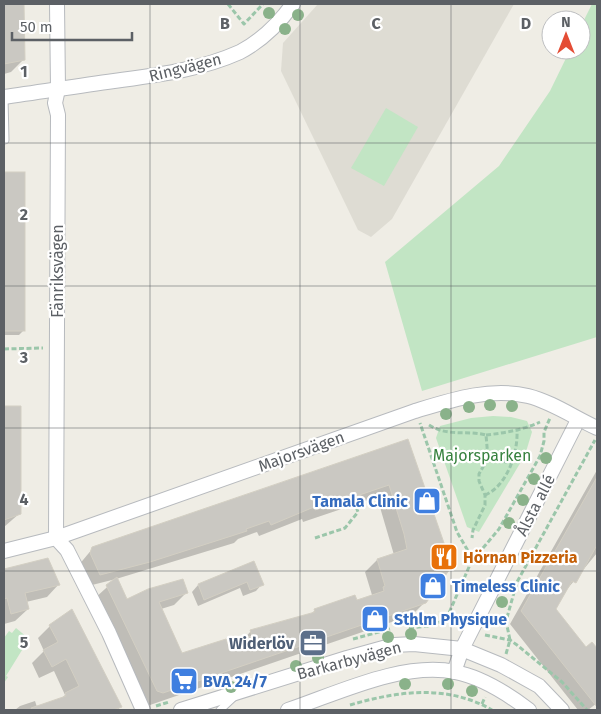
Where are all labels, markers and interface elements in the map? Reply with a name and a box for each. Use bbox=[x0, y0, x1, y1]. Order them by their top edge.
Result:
scale bar bbox=[12, 10, 132, 42]
north arrow bbox=[541, 10, 591, 60]
text: B bbox=[220, 14, 230, 33]
text: C bbox=[371, 14, 381, 33]
text: D bbox=[521, 14, 531, 33]
text: N bbox=[561, 14, 571, 31]
text: 50 m bbox=[20, 18, 53, 36]
street label: Ringvägen bbox=[147, 49, 223, 86]
text: 1 bbox=[20, 62, 28, 81]
text: 2 bbox=[20, 205, 28, 224]
street label: Fänriksvägen bbox=[48, 224, 67, 318]
text: 3 bbox=[19, 348, 28, 367]
street label: Majorsvägen bbox=[256, 427, 347, 476]
park label: Majorsparken bbox=[433, 446, 531, 465]
street label: Ålsta allé bbox=[511, 471, 559, 539]
shop icon: Tamala Clinic bbox=[412, 486, 442, 516]
text: 4 bbox=[19, 490, 29, 509]
place label: Tamala Clinic bbox=[312, 492, 408, 511]
restaurant icon: Hörnan Pizzeria bbox=[429, 542, 459, 572]
place label: Hörnan Pizzeria bbox=[463, 548, 578, 567]
shop icon: Timeless Clinic bbox=[418, 571, 448, 601]
place label: Timeless Clinic bbox=[452, 577, 560, 596]
shop icon: Sthlm Physique bbox=[360, 604, 390, 634]
place label: Sthlm Physique bbox=[394, 610, 507, 629]
office icon: Widerlöv bbox=[298, 628, 328, 658]
text: 5 bbox=[20, 633, 29, 652]
place label: Widerlöv bbox=[229, 634, 295, 653]
street label: Barkarbyvägen bbox=[295, 637, 403, 684]
supermarket icon: BVA 24/7 bbox=[169, 666, 199, 696]
place label: BVA 24/7 bbox=[203, 672, 268, 691]

